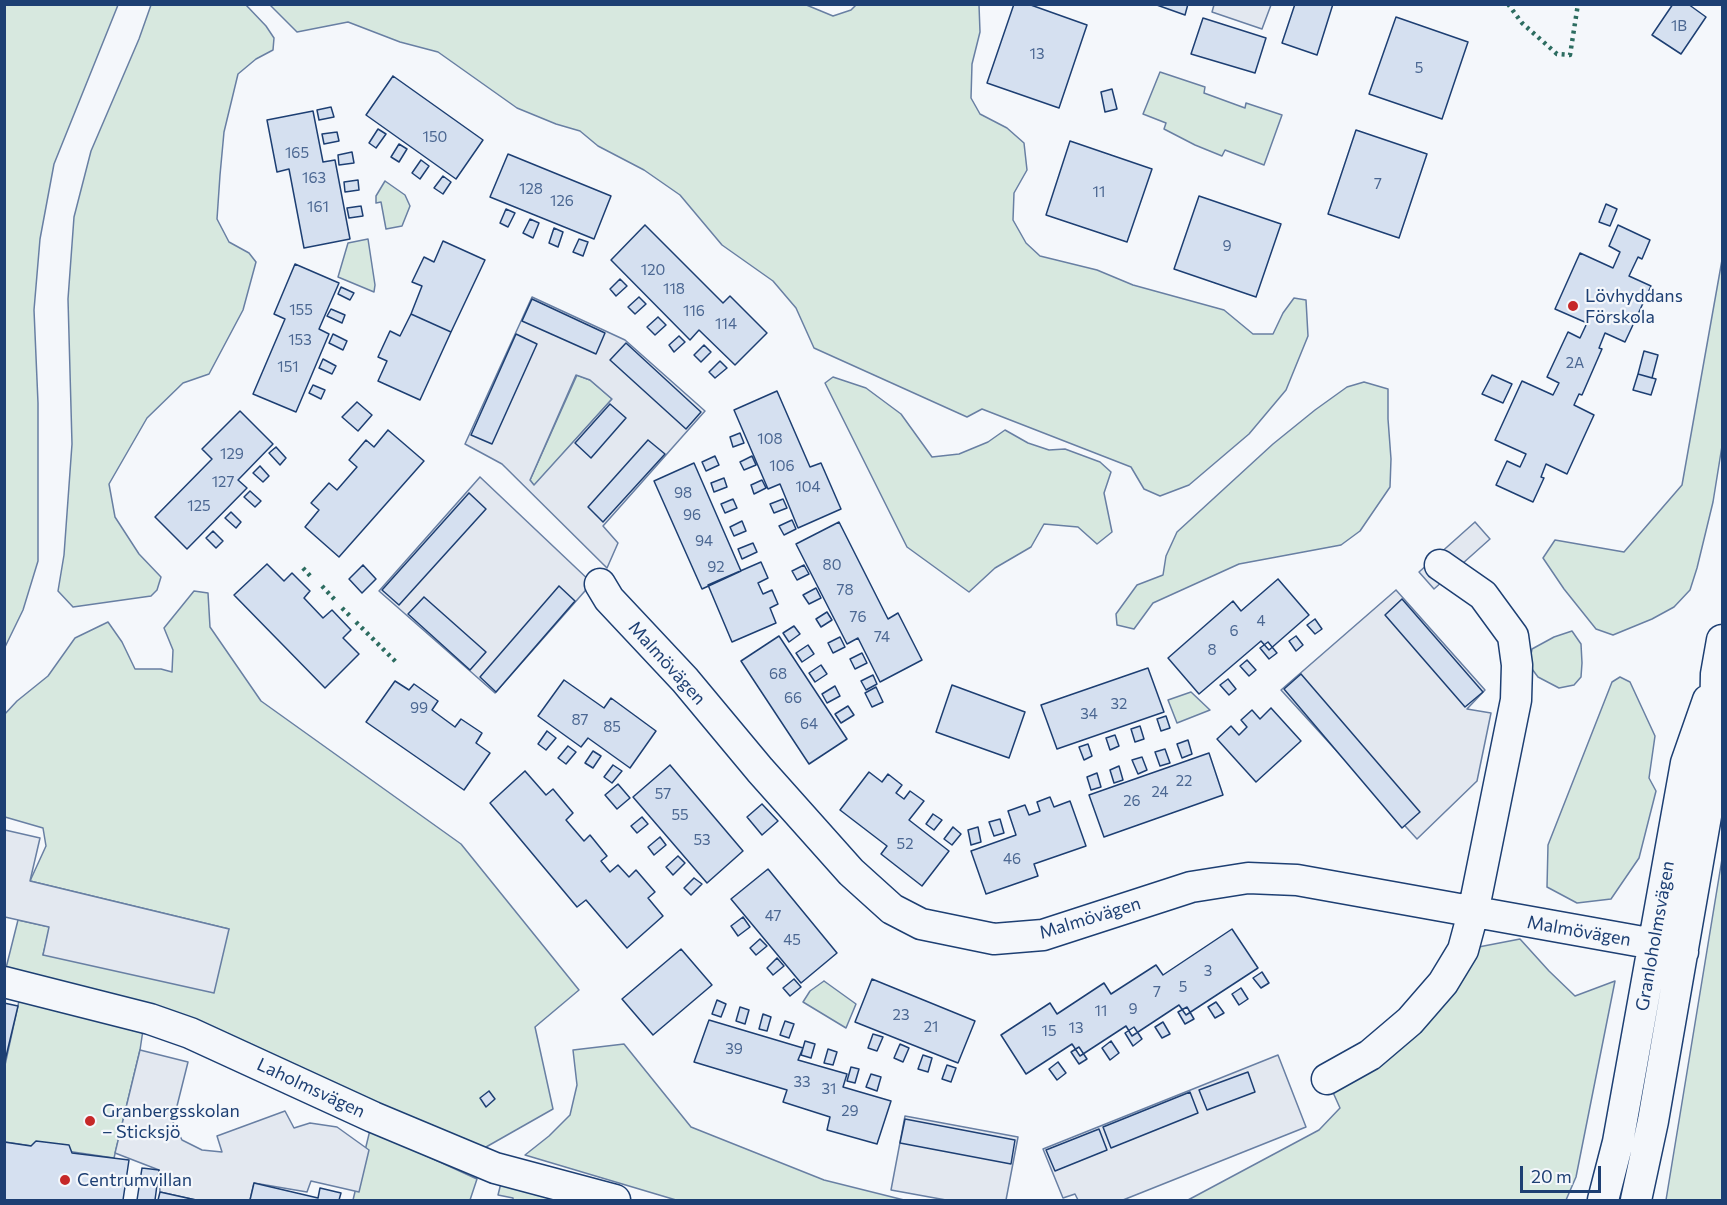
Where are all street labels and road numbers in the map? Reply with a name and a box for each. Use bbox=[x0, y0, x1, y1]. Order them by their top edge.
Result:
street label: Malmövägen bbox=[624, 617, 710, 709]
street label: Granloholmsvägen bbox=[1631, 859, 1679, 1013]
street label: Malmövägen bbox=[1037, 892, 1143, 944]
street label: Malmövägen bbox=[1525, 911, 1633, 951]
street label: Laholmsvägen bbox=[253, 1054, 369, 1122]

